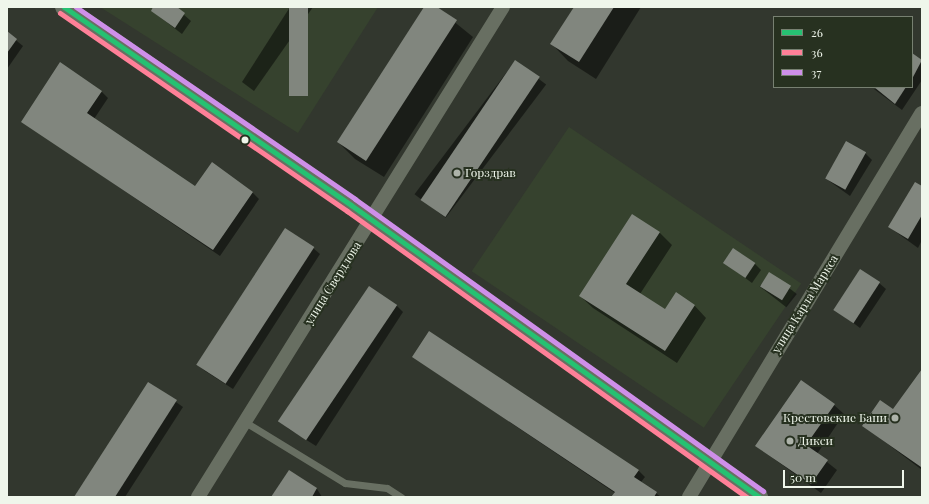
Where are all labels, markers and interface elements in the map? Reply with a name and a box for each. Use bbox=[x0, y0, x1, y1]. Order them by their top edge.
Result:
legend bbox=[773, 16, 913, 88]
text: 26 bbox=[811, 24, 823, 40]
text: 36 bbox=[811, 44, 823, 60]
text: 37 bbox=[811, 64, 821, 80]
unlabelled marker bbox=[240, 135, 250, 145]
place label: Горздрав bbox=[465, 166, 516, 180]
marker: Горздрав bbox=[452, 168, 462, 178]
street label: улица Свердлова bbox=[302, 239, 364, 327]
street label: улица Карла Маркса bbox=[769, 252, 841, 356]
place label: Крестовские Бани bbox=[783, 411, 887, 425]
marker: Крестовские Бани bbox=[890, 413, 900, 423]
place label: Дикси bbox=[798, 434, 833, 448]
marker: Дикси bbox=[785, 436, 795, 446]
scale bar bbox=[785, 462, 906, 488]
text: 50 m bbox=[790, 469, 816, 485]

